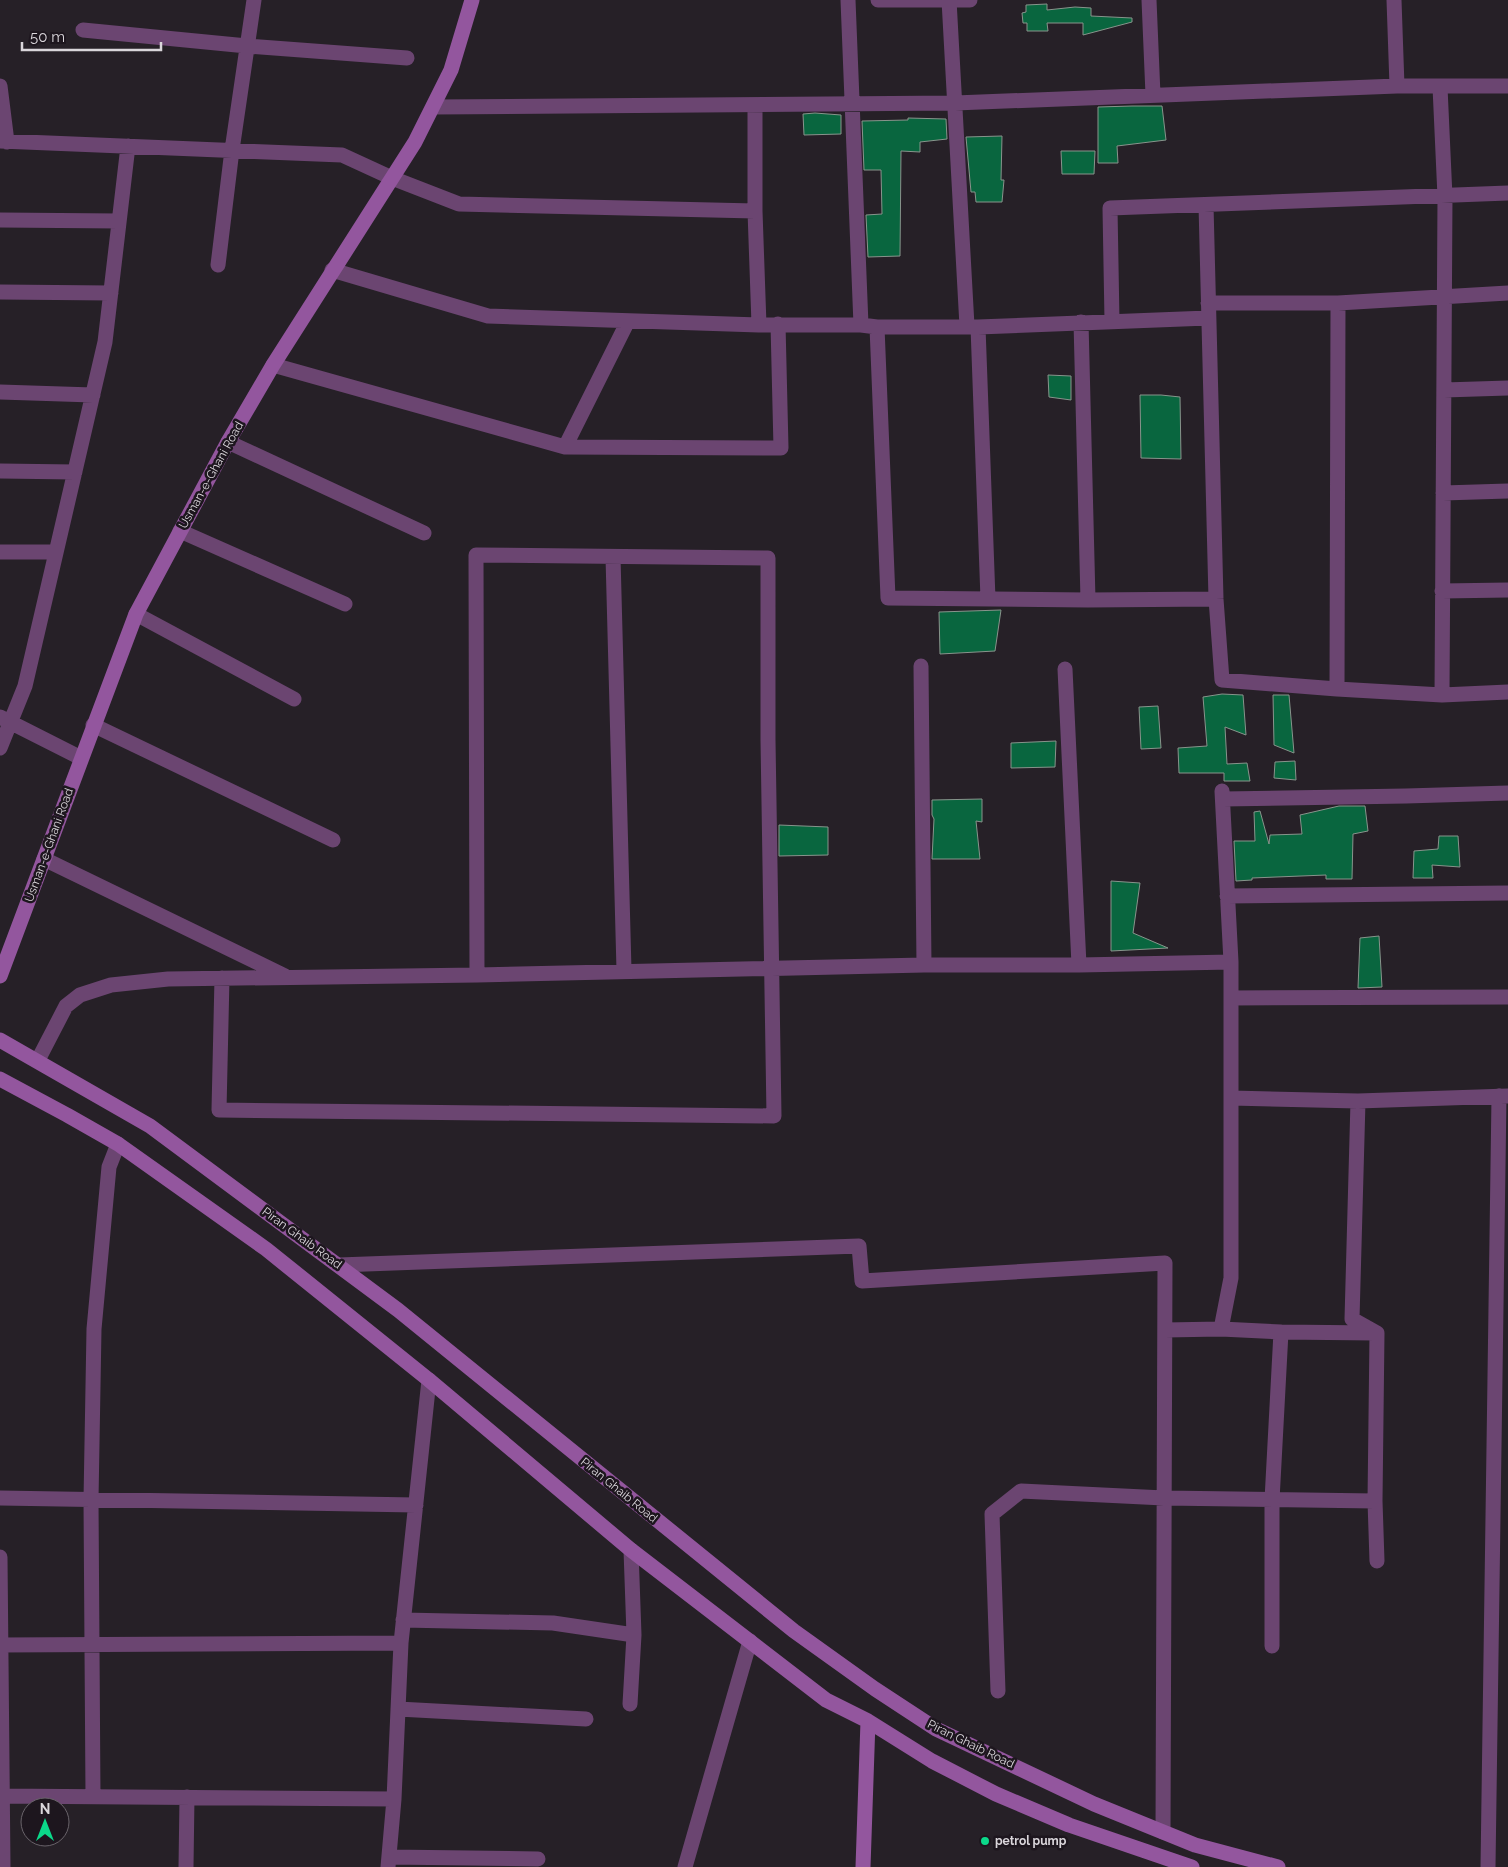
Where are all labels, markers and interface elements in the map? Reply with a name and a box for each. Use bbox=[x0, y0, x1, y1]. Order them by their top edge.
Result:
scale bar bbox=[22, 20, 161, 52]
text: 50 m bbox=[30, 28, 65, 46]
street label: Usman-e-Ghani Road bbox=[176, 419, 246, 531]
street label: Usman-e-Ghani Road bbox=[22, 786, 76, 904]
street label: Piran Ghaib Road bbox=[260, 1204, 344, 1272]
street label: Piran Ghaib Road bbox=[578, 1455, 660, 1525]
street label: Piran Ghaib Road bbox=[925, 1717, 1017, 1771]
north arrow bbox=[20, 1797, 70, 1847]
text: N bbox=[40, 1801, 50, 1817]
place label: petrol pump bbox=[995, 1834, 1067, 1848]
marker: petrol pump bbox=[979, 1835, 991, 1847]

